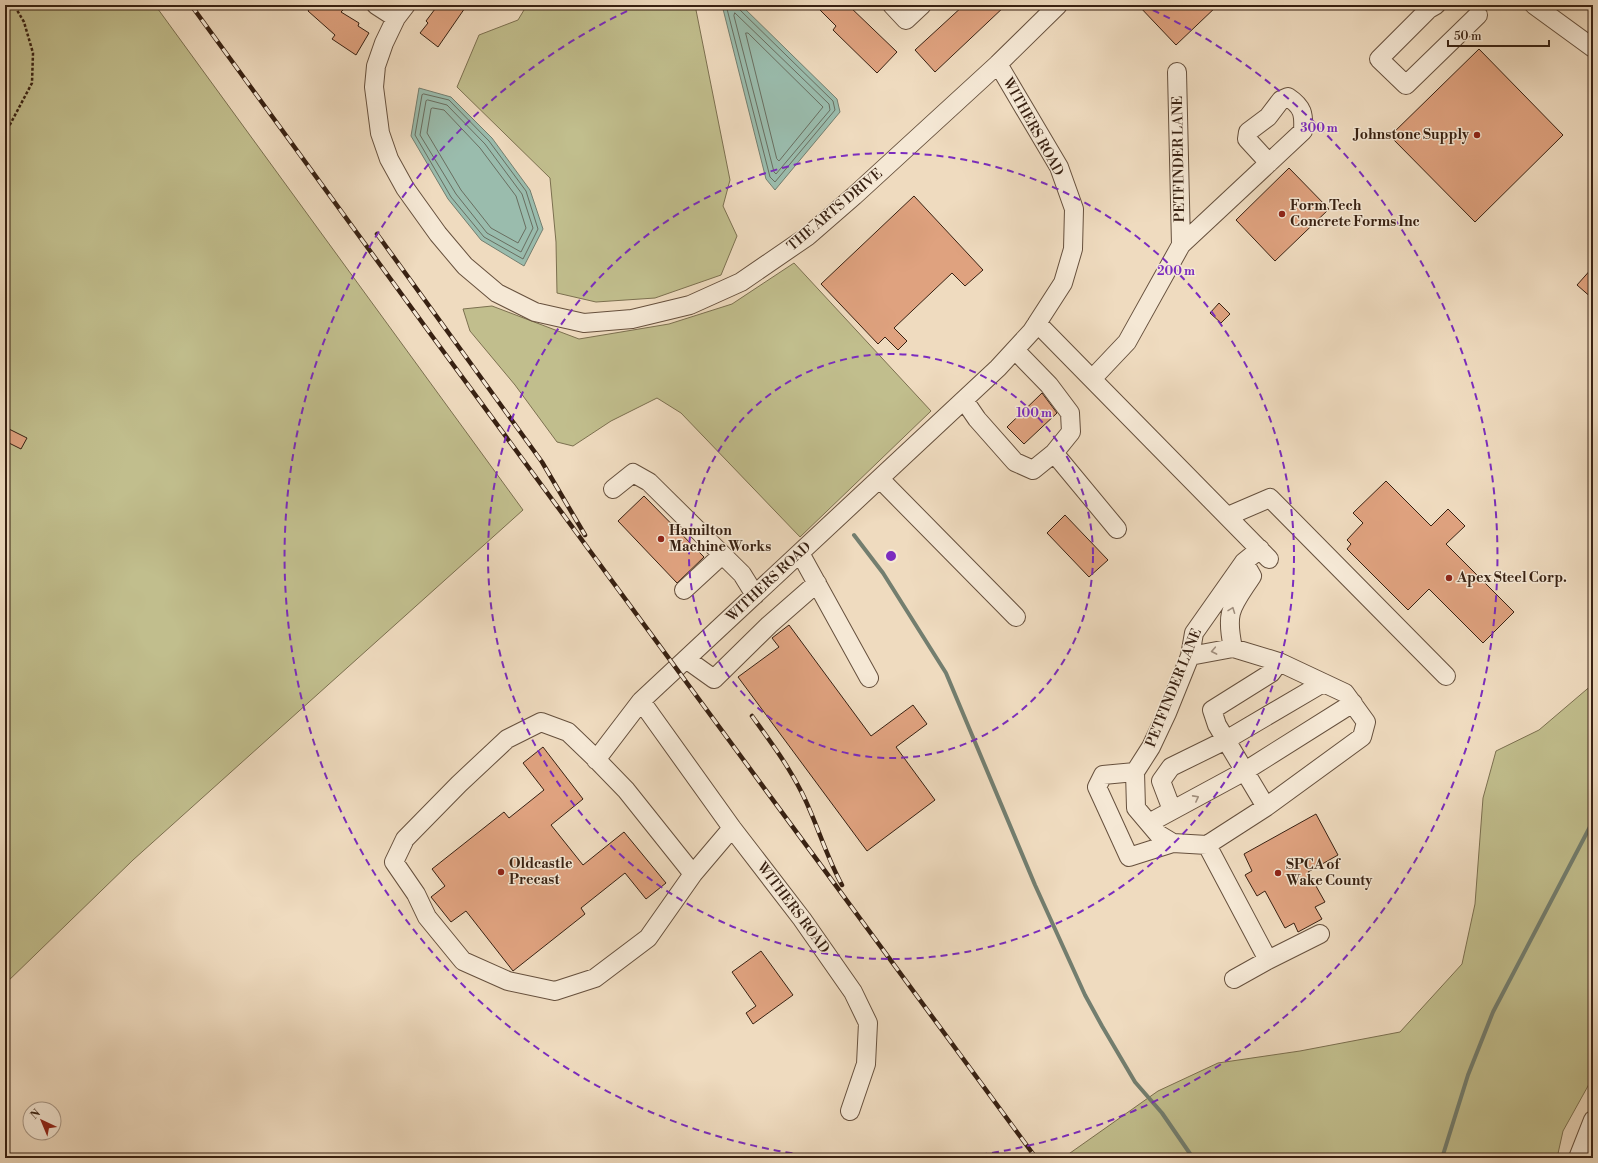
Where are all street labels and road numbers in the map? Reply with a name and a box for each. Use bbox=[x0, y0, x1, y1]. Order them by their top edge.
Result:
street label: WITHERS ROAD bbox=[998, 74, 1068, 179]
street label: PETFINDER LANE bbox=[1169, 96, 1189, 222]
street label: THE ARTS DRIVE bbox=[784, 165, 886, 255]
street label: WITHERS ROAD bbox=[722, 538, 815, 627]
street label: PETFINDER LANE bbox=[1142, 626, 1206, 750]
street label: WITHERS ROAD bbox=[752, 858, 833, 957]

